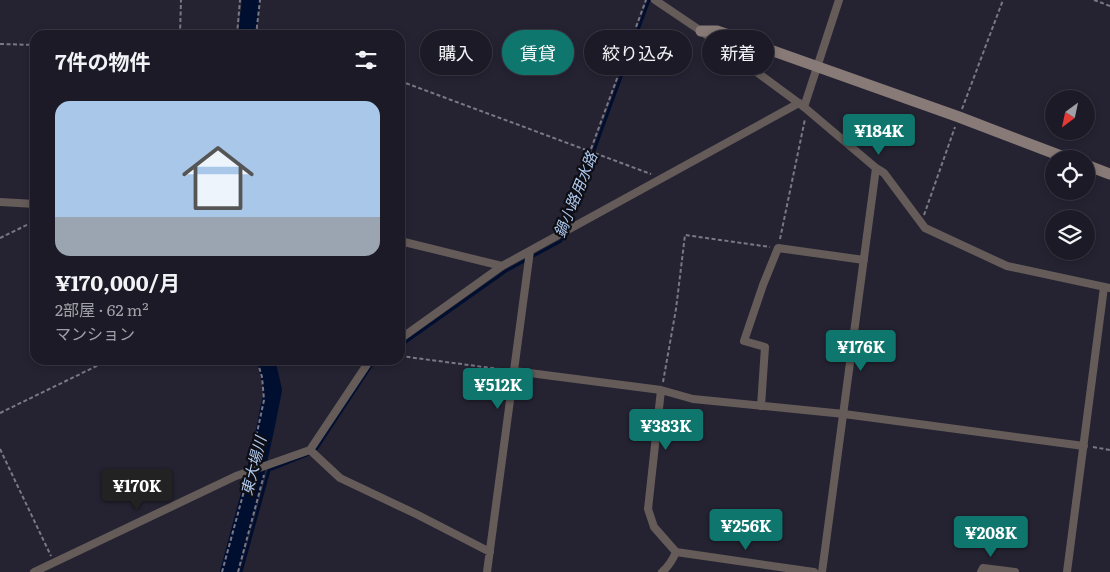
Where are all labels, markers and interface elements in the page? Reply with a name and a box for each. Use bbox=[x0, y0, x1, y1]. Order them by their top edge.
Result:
chip: 購入 bbox=[420, 30, 492, 75]
chip: 賃貸 bbox=[502, 30, 574, 75]
chip: 絞り込み bbox=[584, 30, 692, 75]
chip: 新着 bbox=[702, 30, 774, 75]
text: 7件の物件 bbox=[55, 45, 150, 76]
icon: filters bbox=[352, 46, 380, 74]
north arrow bbox=[1045, 90, 1095, 140]
map controls bbox=[1045, 90, 1095, 260]
pin: ¥184K bbox=[844, 114, 914, 156]
text: ¥184K bbox=[854, 118, 904, 142]
icon: home bbox=[173, 133, 263, 223]
water label: 鍋小路用水路 bbox=[547, 147, 603, 240]
button: locate bbox=[1045, 150, 1095, 200]
button: layers bbox=[1045, 210, 1095, 260]
text: ¥170,000/月 bbox=[55, 266, 180, 297]
text: 2部屋 · 62 m² bbox=[55, 297, 149, 321]
text: マンション bbox=[55, 321, 135, 345]
pin: ¥176K bbox=[826, 330, 896, 372]
text: ¥176K bbox=[837, 334, 885, 358]
pin: ¥512K bbox=[463, 368, 533, 410]
text: ¥512K bbox=[474, 372, 522, 396]
pin: ¥383K bbox=[631, 408, 701, 451]
text: ¥383K bbox=[640, 413, 692, 437]
water label: 東大場川 bbox=[234, 432, 271, 498]
pin: ¥170K bbox=[102, 468, 172, 511]
text: ¥170K bbox=[112, 473, 162, 497]
pin: ¥256K bbox=[711, 508, 781, 551]
text: ¥256K bbox=[720, 513, 772, 537]
pin: ¥208K bbox=[956, 516, 1026, 558]
text: ¥208K bbox=[965, 520, 1017, 544]

